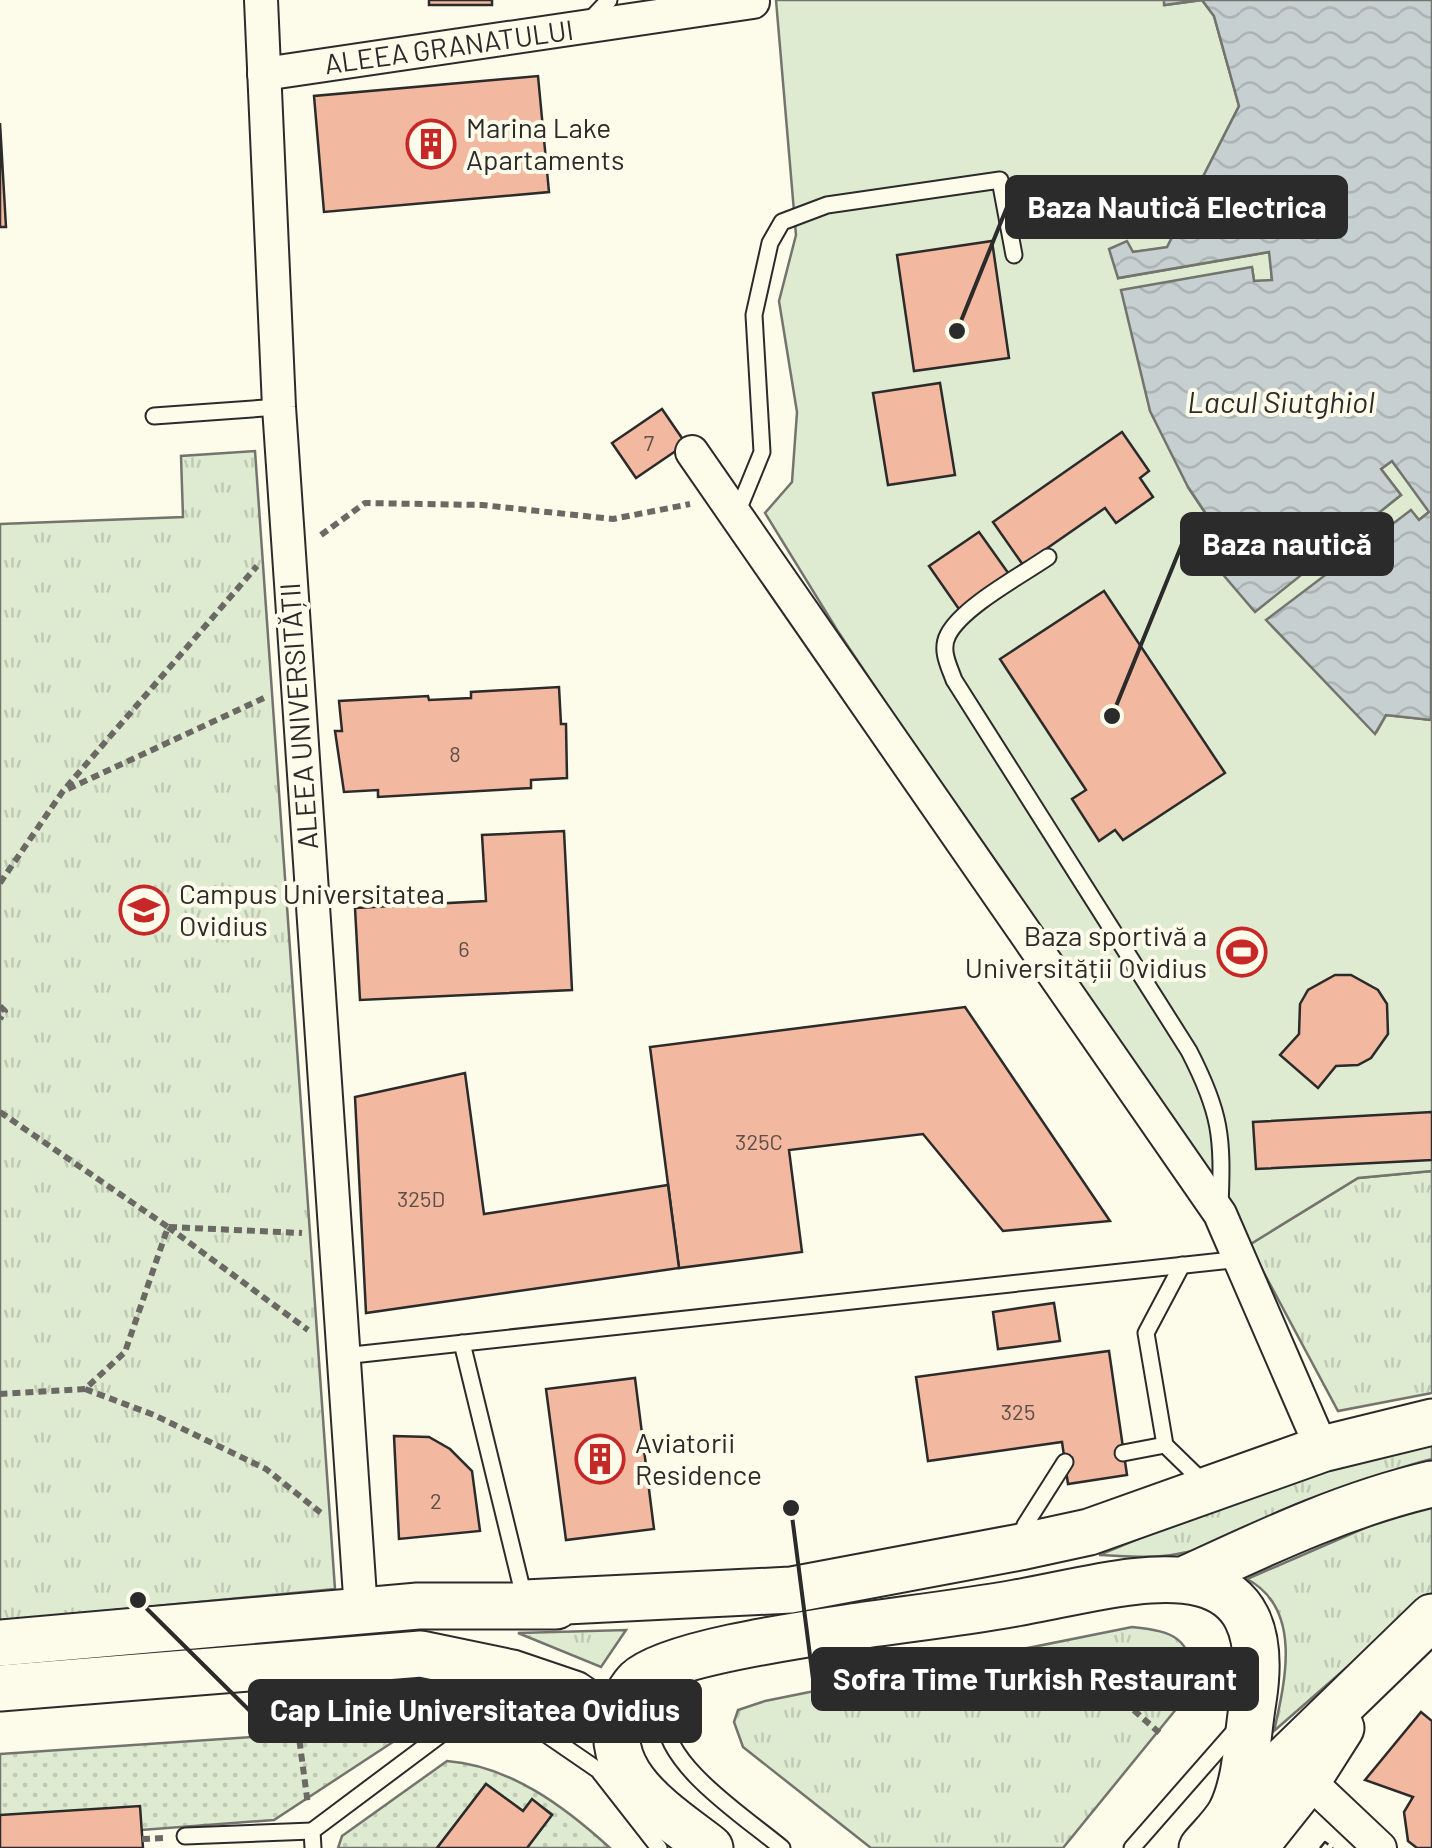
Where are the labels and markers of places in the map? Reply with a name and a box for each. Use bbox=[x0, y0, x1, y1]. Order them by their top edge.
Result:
place label: Marina Lake Apartaments bbox=[466, 110, 624, 176]
building icon: Marina Lake Apartaments bbox=[405, 118, 457, 170]
callout: Baza Nautică Electrica bbox=[1007, 177, 1346, 237]
callout: Baza nautică bbox=[1182, 514, 1392, 574]
place label: Campus Universitatea Ovidius bbox=[179, 876, 445, 942]
school or university icon: Campus Universitatea Ovidius bbox=[118, 884, 170, 936]
place label: Baza sportivă a Universității Ovidius bbox=[965, 918, 1207, 984]
sports icon: Baza sportivă a Universității Ovidius bbox=[1216, 926, 1268, 978]
place label: Aviatorii Residence bbox=[635, 1425, 762, 1491]
building icon: Aviatorii Residence bbox=[574, 1433, 626, 1485]
callout: Sofra Time Turkish Restaurant bbox=[813, 1649, 1257, 1709]
callout: Cap Linie Universitatea Ovidius bbox=[250, 1681, 700, 1741]

